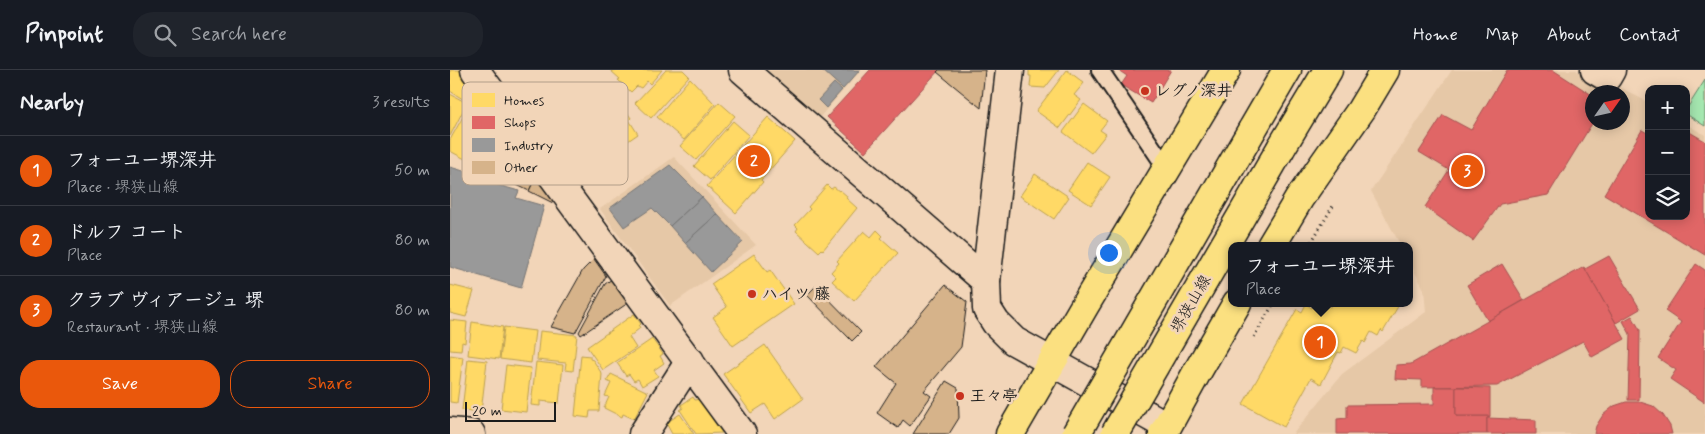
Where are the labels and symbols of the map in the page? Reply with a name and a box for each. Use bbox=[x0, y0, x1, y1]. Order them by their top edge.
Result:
place label: レグノ深井 bbox=[1155, 81, 1232, 102]
legend bbox=[462, 82, 628, 185]
marker: レグノ深井 bbox=[1139, 85, 1151, 97]
north arrow bbox=[1585, 85, 1630, 130]
text: Homes bbox=[504, 92, 545, 110]
text: Shops bbox=[504, 114, 536, 132]
text: Industry bbox=[504, 137, 553, 155]
pin: 2 bbox=[738, 142, 770, 180]
pin: 3 bbox=[1451, 152, 1483, 190]
text: Other bbox=[504, 159, 538, 177]
your location bbox=[1096, 240, 1122, 266]
street label: 堺狭山線 bbox=[1166, 271, 1216, 337]
place label: ハイツ 藤 bbox=[762, 284, 830, 305]
marker: ハイツ 藤 bbox=[746, 288, 758, 300]
pin: 1 bbox=[1304, 323, 1336, 361]
place label: 王々亭 bbox=[970, 386, 1018, 407]
marker: 王々亭 bbox=[954, 390, 966, 402]
scale bar bbox=[465, 399, 556, 422]

